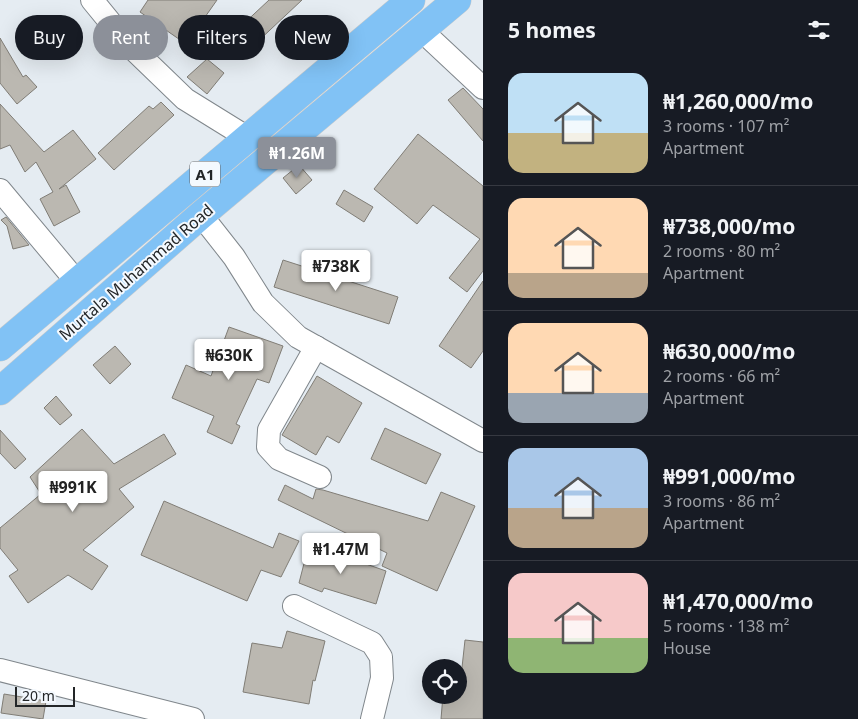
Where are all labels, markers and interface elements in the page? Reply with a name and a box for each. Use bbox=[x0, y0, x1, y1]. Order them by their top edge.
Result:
chip: Buy bbox=[15, 15, 83, 60]
chip: Rent bbox=[93, 15, 168, 60]
chip: Filters bbox=[178, 15, 265, 60]
chip: New bbox=[275, 15, 349, 60]
text: 5 homes bbox=[508, 16, 596, 44]
icon: filters bbox=[805, 16, 833, 44]
text: ₦1,260,000/mo bbox=[663, 87, 813, 115]
icon: home bbox=[548, 93, 608, 153]
text: 3 rooms · 107 m² bbox=[663, 115, 789, 137]
pin: ₦1.26M bbox=[256, 136, 338, 179]
text: Apartment bbox=[663, 137, 744, 159]
text: ₦1.26M bbox=[269, 142, 325, 164]
road number: A1 bbox=[190, 162, 220, 186]
street label: Murtala Muhammad Road bbox=[54, 199, 218, 345]
text: ₦738,000/mo bbox=[663, 212, 795, 240]
icon: home bbox=[548, 218, 608, 278]
text: 2 rooms · 80 m² bbox=[663, 240, 780, 262]
pin: ₦738K bbox=[301, 250, 371, 292]
text: ₦738K bbox=[312, 255, 360, 277]
text: Apartment bbox=[663, 262, 744, 284]
text: ₦630,000/mo bbox=[663, 337, 795, 365]
pin: ₦630K bbox=[194, 338, 264, 381]
icon: home bbox=[548, 343, 608, 403]
text: ₦630K bbox=[205, 344, 253, 366]
text: 2 rooms · 66 m² bbox=[663, 365, 780, 387]
text: Apartment bbox=[663, 387, 744, 409]
text: ₦991,000/mo bbox=[663, 462, 795, 490]
icon: home bbox=[548, 468, 608, 528]
pin: ₦991K bbox=[38, 470, 108, 513]
text: ₦991K bbox=[49, 476, 97, 498]
text: 3 rooms · 86 m² bbox=[663, 490, 780, 512]
text: Apartment bbox=[663, 512, 744, 534]
pin: ₦1.47M bbox=[300, 532, 382, 575]
text: ₦1.47M bbox=[313, 538, 369, 560]
text: ₦1,470,000/mo bbox=[663, 587, 813, 615]
icon: home bbox=[548, 593, 608, 653]
text: 5 rooms · 138 m² bbox=[663, 615, 789, 637]
text: House bbox=[663, 637, 711, 659]
map controls bbox=[422, 659, 467, 704]
button: locate bbox=[422, 659, 467, 704]
scale bar bbox=[15, 684, 75, 707]
text: 20 m bbox=[22, 686, 55, 705]

